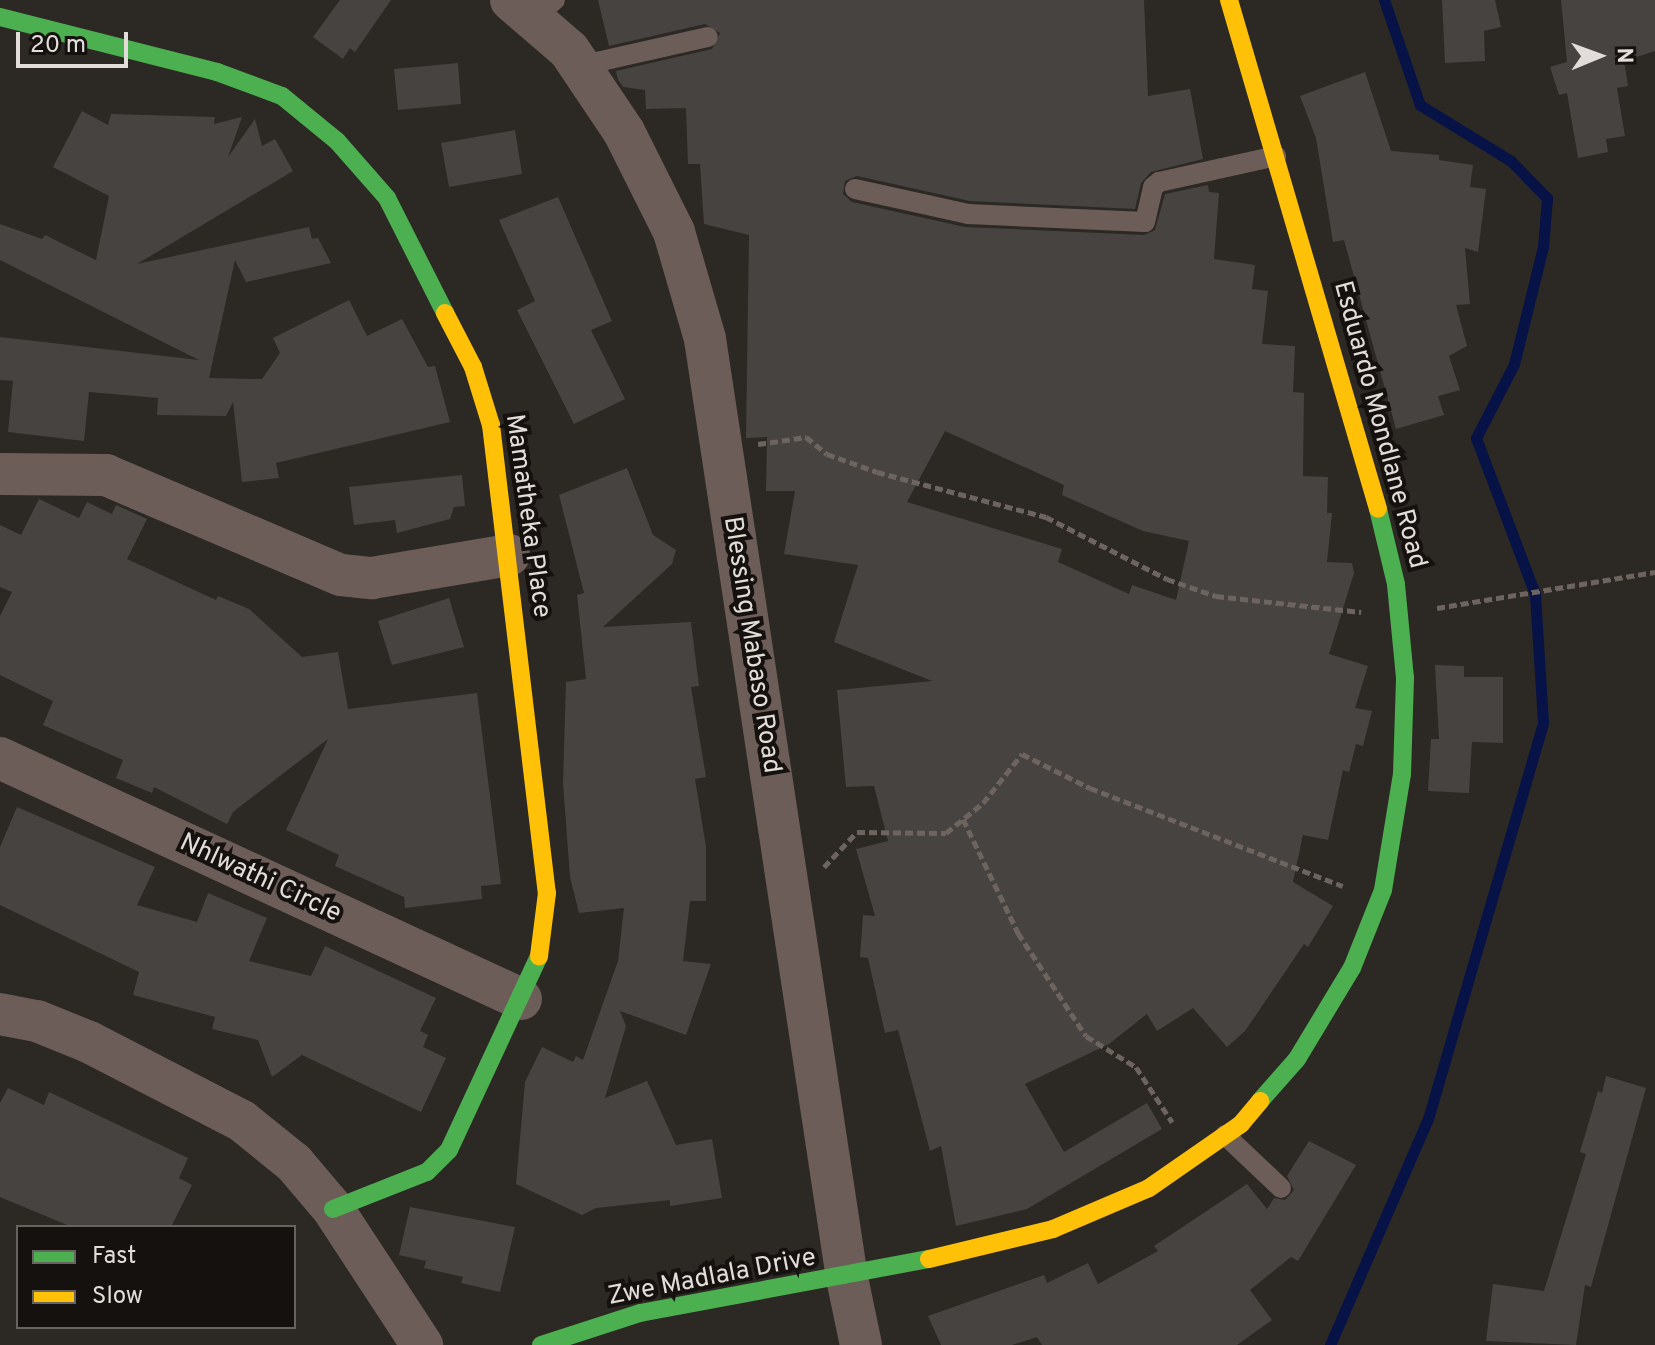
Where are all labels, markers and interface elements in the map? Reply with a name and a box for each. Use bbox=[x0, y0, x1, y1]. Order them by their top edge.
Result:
scale bar bbox=[20, 16, 132, 66]
north arrow bbox=[1559, 16, 1639, 96]
text: 20 m bbox=[30, 31, 86, 61]
text: N bbox=[1610, 47, 1637, 64]
street label: Esduardo Mondlane Road bbox=[1326, 278, 1432, 572]
street label: Mamatheka Place bbox=[497, 412, 557, 620]
street label: Blessing Mabaso Road bbox=[715, 514, 787, 776]
street label: Nhlwathi Circle bbox=[174, 828, 346, 930]
legend bbox=[16, 1225, 296, 1329]
text: Fast bbox=[92, 1242, 136, 1272]
street label: Zwe Madlala Drive bbox=[605, 1243, 819, 1313]
text: Slow bbox=[92, 1282, 143, 1312]

